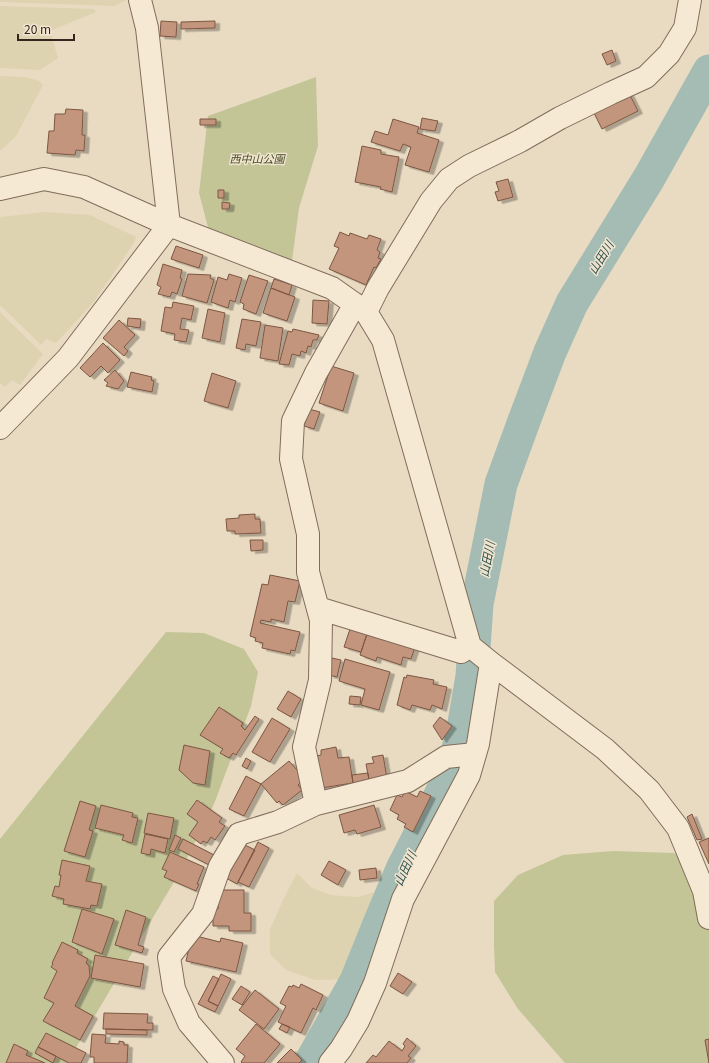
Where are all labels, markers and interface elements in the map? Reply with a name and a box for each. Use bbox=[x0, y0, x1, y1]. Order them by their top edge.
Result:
scale bar bbox=[18, 16, 74, 42]
text: 20 m bbox=[24, 20, 51, 37]
park label: 西中山公園 bbox=[230, 150, 286, 166]
water label: 山田川 bbox=[583, 236, 618, 277]
water label: 山田川 bbox=[474, 538, 498, 578]
water label: 山田川 bbox=[389, 846, 420, 888]

